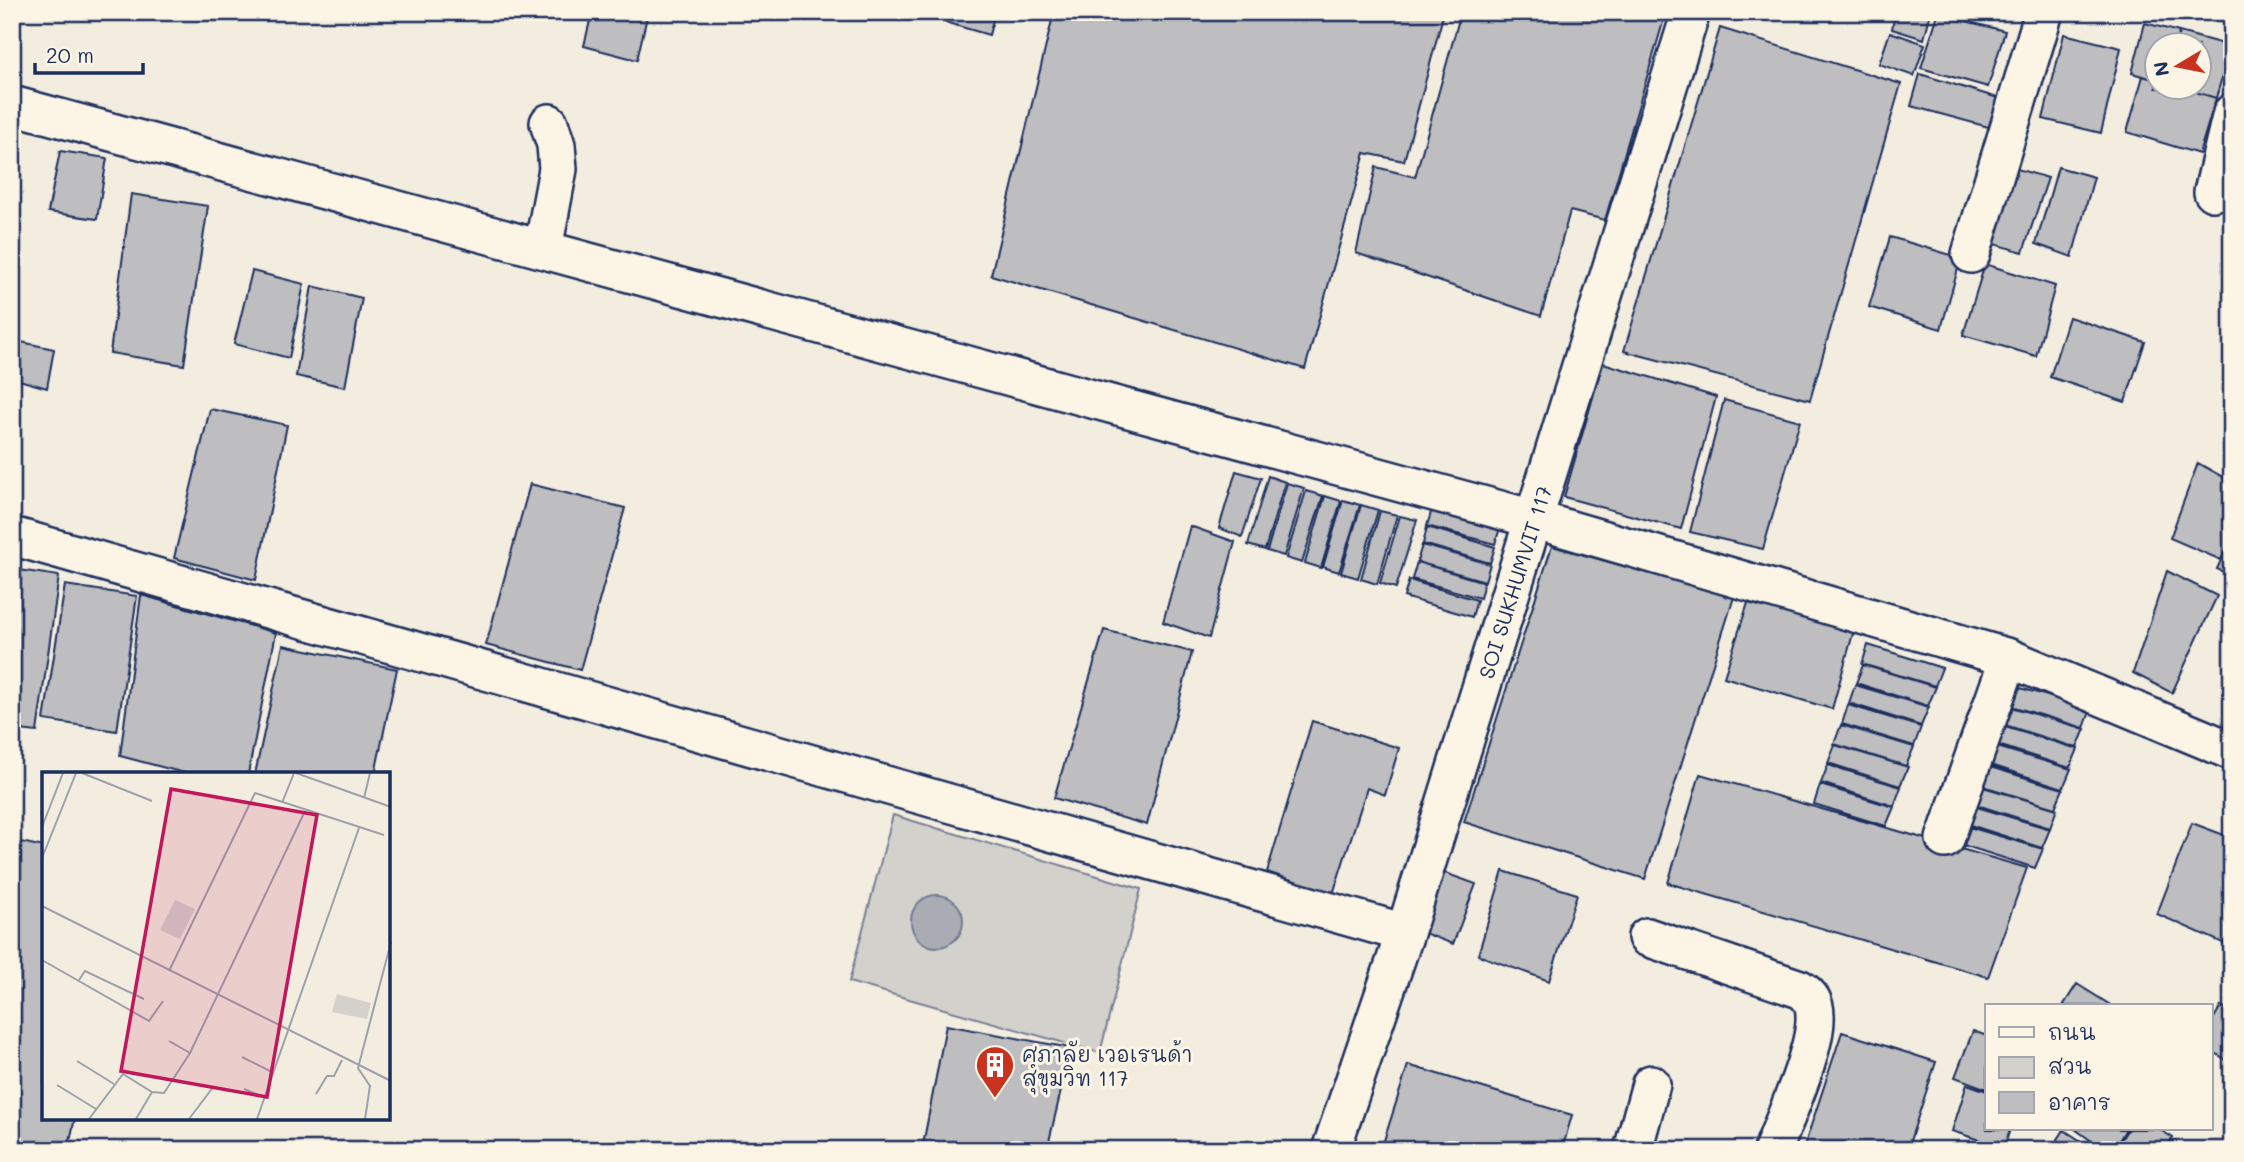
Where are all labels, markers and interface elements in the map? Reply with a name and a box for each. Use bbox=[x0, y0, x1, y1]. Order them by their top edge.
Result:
scale bar bbox=[35, 32, 144, 76]
north arrow bbox=[2142, 32, 2212, 102]
text: 20 m bbox=[46, 41, 94, 68]
text: N bbox=[2147, 60, 2174, 78]
street label: SOI SUKHUMVIT 117 bbox=[1471, 482, 1557, 681]
inset map bbox=[42, 772, 390, 1120]
legend bbox=[1985, 1004, 2212, 1130]
text: ถนน bbox=[2048, 1018, 2096, 1045]
place label: ศุภาลัย เวอเรนด้า สุขุมวิท 117 bbox=[1022, 1040, 1192, 1095]
building icon: ศุภาลัย เวอเรนด้า สุขุมวิท 117 bbox=[974, 1044, 1016, 1099]
text: สวน bbox=[2048, 1052, 2092, 1079]
text: อาคาร bbox=[2048, 1088, 2111, 1115]

